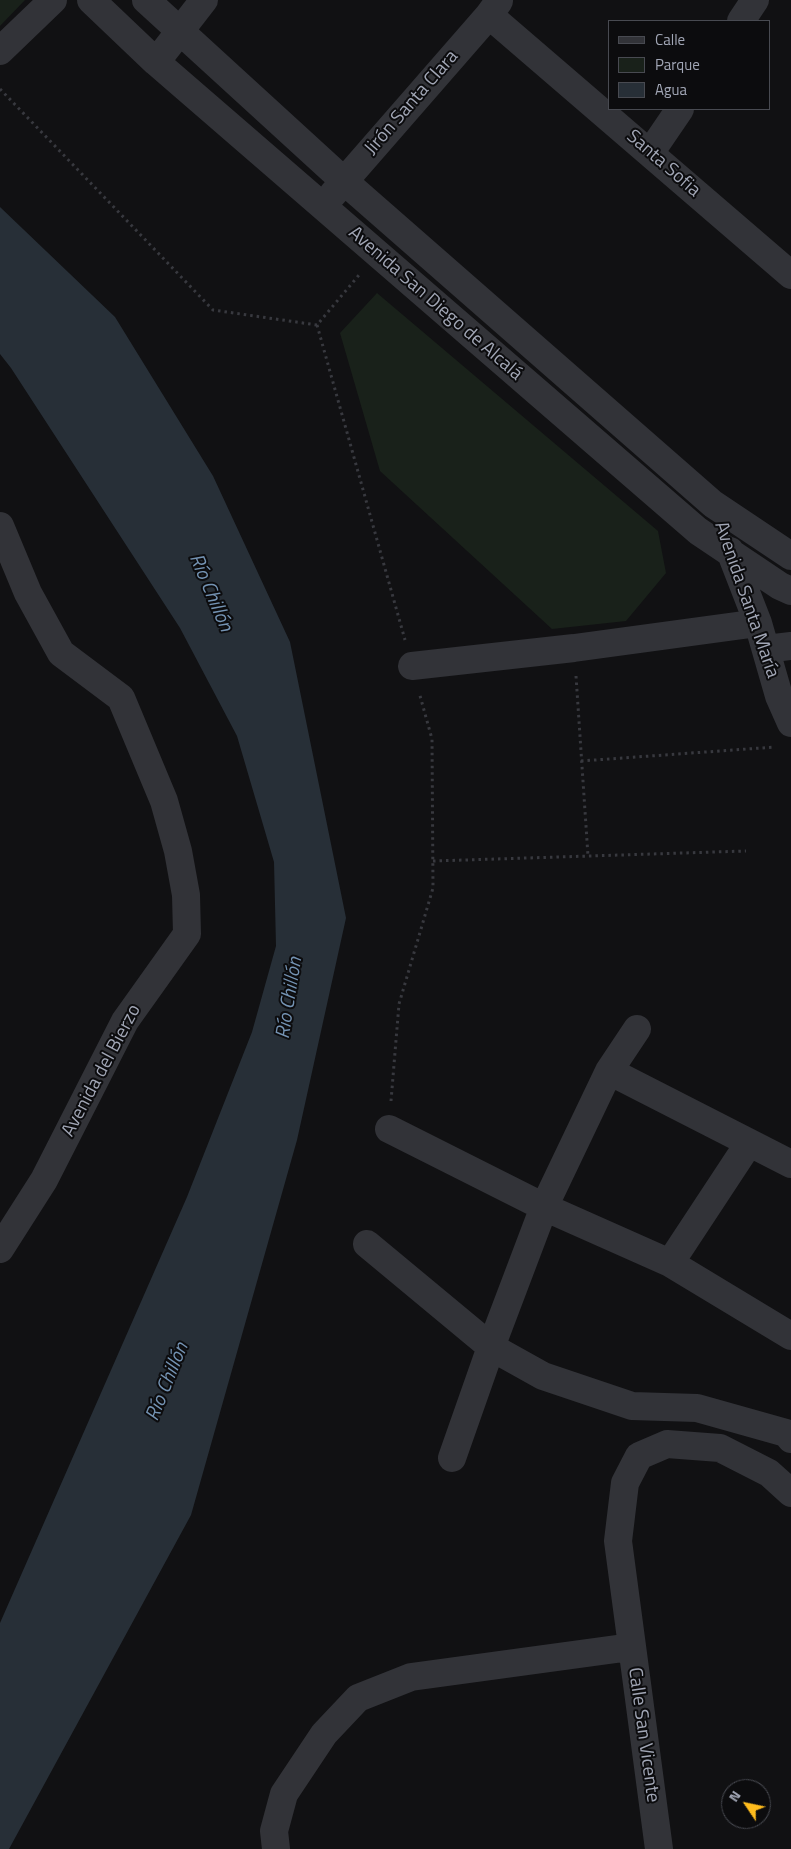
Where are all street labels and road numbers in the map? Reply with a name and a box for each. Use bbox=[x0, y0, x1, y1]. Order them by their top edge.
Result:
street label: Jirón Santa Clara bbox=[360, 46, 464, 160]
street label: Santa Sofia bbox=[621, 126, 705, 202]
street label: Avenida San Diego de Alcalá bbox=[343, 222, 527, 386]
street label: Avenida Santa María bbox=[709, 519, 783, 681]
street label: Avenida del Bierzo bbox=[58, 1001, 146, 1141]
street label: Calle San Vicente bbox=[622, 1666, 664, 1804]

